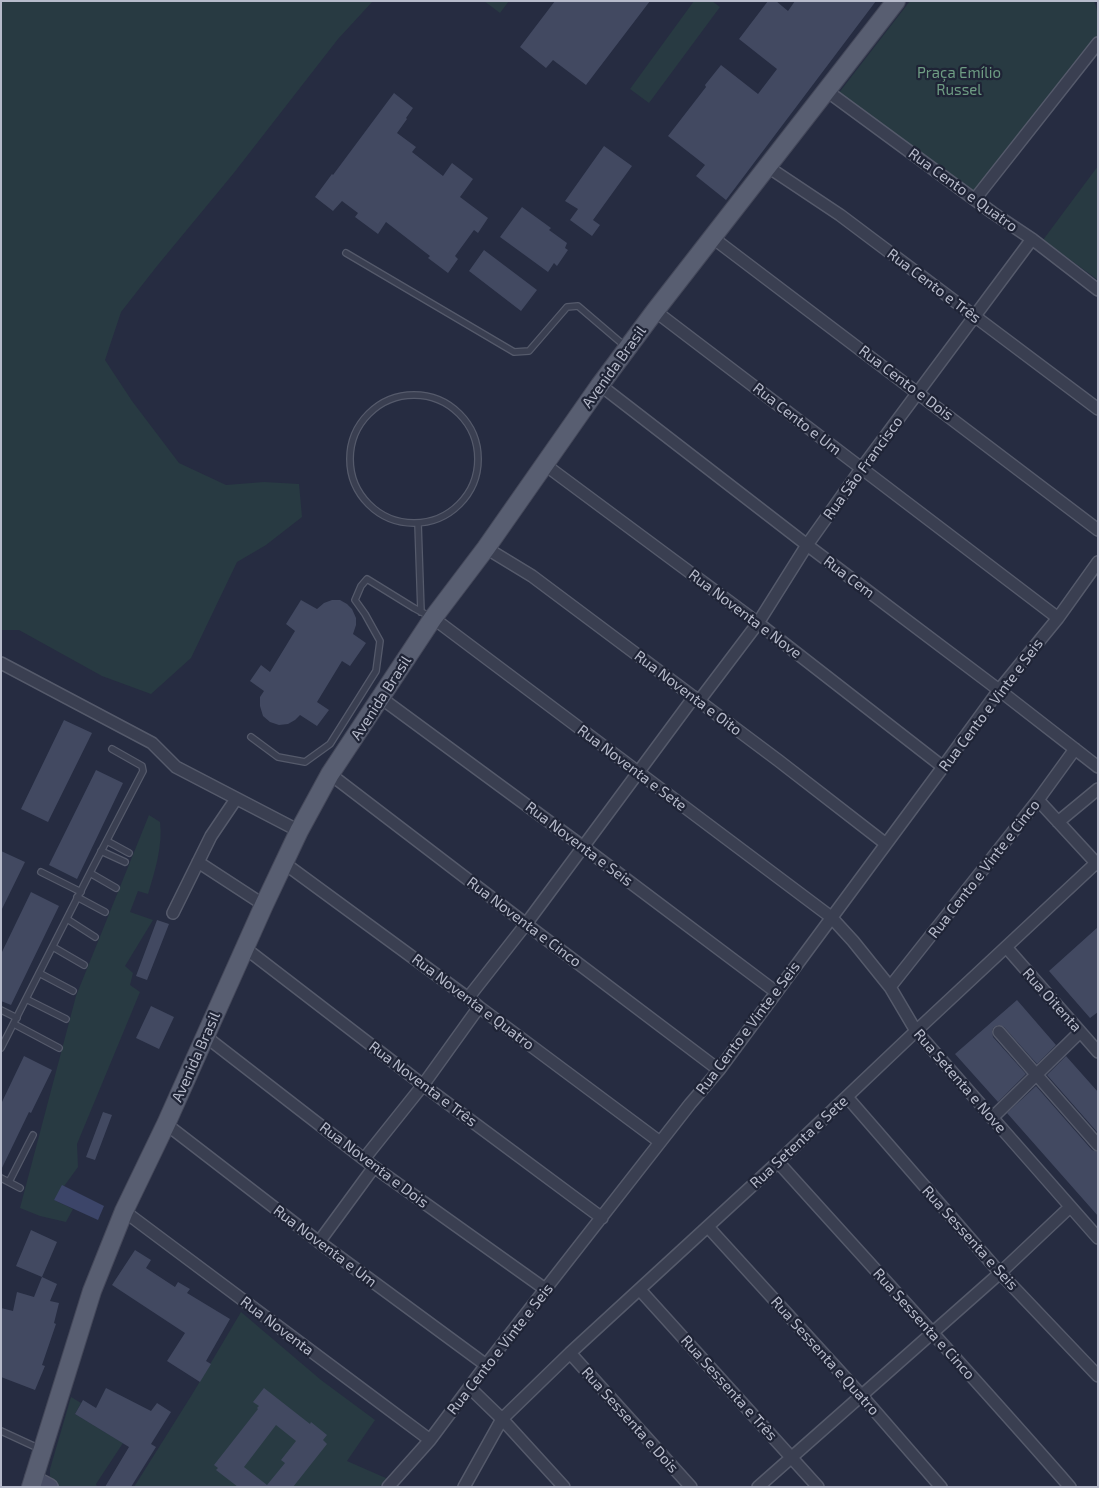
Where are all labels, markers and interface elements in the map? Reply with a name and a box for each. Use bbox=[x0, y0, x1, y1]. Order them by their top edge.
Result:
park label: Praça Emílio Russel bbox=[917, 64, 1001, 99]
street label: Rua Cento e Quatro bbox=[905, 144, 1021, 236]
street label: Rua Cento e Três bbox=[884, 245, 984, 327]
street label: Avenida Brasil bbox=[578, 323, 650, 411]
street label: Rua Cento e Dois bbox=[855, 342, 957, 424]
street label: Rua Cento e Um bbox=[749, 379, 845, 459]
street label: Rua São Francisco bbox=[820, 413, 906, 523]
street label: Rua Cem bbox=[820, 552, 878, 602]
street label: Rua Noventa e Nove bbox=[685, 566, 805, 662]
street label: Rua Cento e Vinte e Seis bbox=[935, 635, 1047, 775]
street label: Rua Noventa e Oito bbox=[631, 647, 745, 739]
street label: Avenida Brasil bbox=[347, 652, 415, 744]
street label: Rua Noventa e Sete bbox=[574, 721, 690, 815]
street label: Rua Cento e Vinte e Cinco bbox=[924, 796, 1044, 942]
street label: Rua Noventa e Seis bbox=[522, 798, 636, 890]
street label: Rua Noventa e Cinco bbox=[463, 873, 585, 971]
street label: Rua Noventa e Quatro bbox=[408, 950, 538, 1054]
street label: Rua Cento e Vinte e Seis bbox=[692, 958, 804, 1098]
street label: Rua Oitenta bbox=[1019, 964, 1085, 1036]
street label: Avenida Brasil bbox=[168, 1009, 224, 1105]
street label: Rua Setenta e Nove bbox=[910, 1025, 1010, 1137]
street label: Rua Noventa e Três bbox=[365, 1038, 481, 1130]
street label: Rua Setenta e Sete bbox=[746, 1092, 852, 1192]
street label: Rua Noventa e Dois bbox=[316, 1118, 432, 1212]
street label: Rua Sessenta e Seis bbox=[918, 1182, 1022, 1294]
street label: Rua Noventa e Um bbox=[270, 1201, 380, 1291]
street label: Rua Sessenta e Cinco bbox=[869, 1265, 979, 1383]
street label: Rua Cento e Vinte e Seis bbox=[443, 1280, 557, 1418]
street label: Rua Noventa bbox=[237, 1293, 317, 1359]
street label: Rua Sessenta e Quatro bbox=[767, 1293, 883, 1419]
street label: Rua Sessenta e Três bbox=[677, 1332, 781, 1444]
street label: Rua Sessenta e Dois bbox=[578, 1363, 682, 1477]

